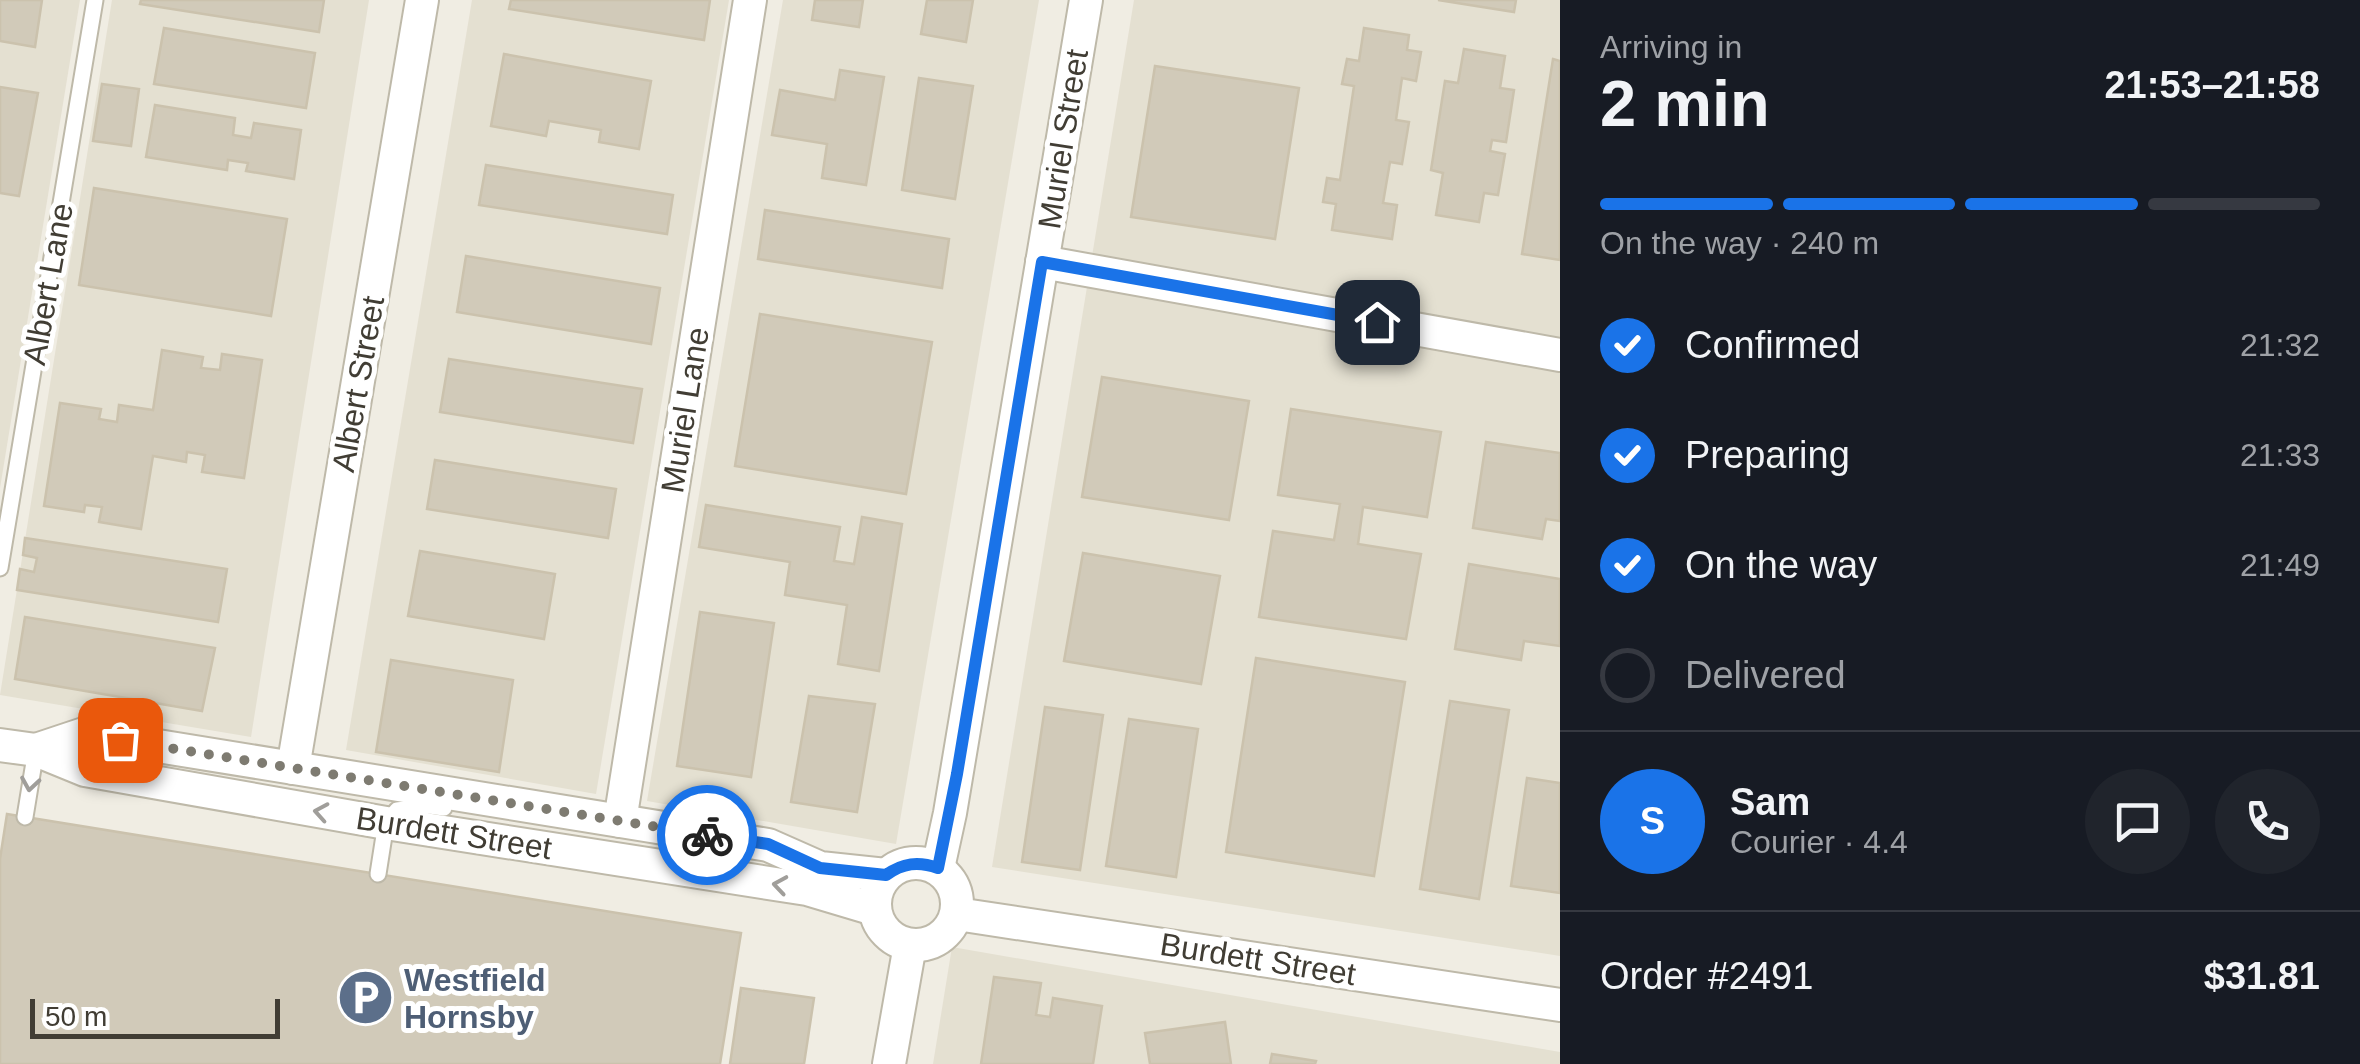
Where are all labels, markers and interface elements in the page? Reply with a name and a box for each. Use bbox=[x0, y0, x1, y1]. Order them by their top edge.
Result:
text: Arriving in bbox=[1600, 29, 1742, 65]
street label: Muriel Street bbox=[1031, 46, 1095, 231]
text: 21:53–21:58 bbox=[2104, 64, 2320, 106]
text: 2 min bbox=[1600, 67, 1770, 140]
street label: Albert Lane bbox=[16, 200, 80, 368]
text: On the way · 240 m bbox=[1600, 225, 1879, 261]
pin bbox=[1335, 280, 1420, 365]
street label: Albert Street bbox=[325, 293, 391, 475]
icon: home bbox=[1350, 295, 1405, 350]
icon: check bbox=[1600, 318, 1655, 373]
text: Confirmed bbox=[1685, 324, 1860, 366]
street label: Muriel Lane bbox=[654, 325, 716, 495]
text: 21:32 bbox=[2240, 327, 2320, 363]
icon: check bbox=[1600, 428, 1655, 483]
text: Preparing bbox=[1685, 434, 1850, 476]
text: 21:33 bbox=[2240, 437, 2320, 473]
icon: check bbox=[1600, 538, 1655, 593]
text: On the way bbox=[1685, 544, 1877, 586]
text: 21:49 bbox=[2240, 547, 2320, 583]
text: Delivered bbox=[1685, 654, 1846, 696]
pin bbox=[78, 698, 163, 783]
icon: bag bbox=[93, 713, 148, 768]
button: chat bbox=[2085, 769, 2190, 874]
button: phone bbox=[2215, 769, 2320, 874]
one-way arrow bbox=[21, 776, 42, 792]
text: Sam bbox=[1730, 781, 1810, 823]
courier bbox=[657, 785, 757, 885]
street label: Burdett Street bbox=[354, 800, 554, 866]
text: S bbox=[1640, 800, 1665, 842]
one-way arrow bbox=[313, 802, 329, 823]
icon: bike bbox=[680, 808, 735, 863]
text: Courier · 4.4 bbox=[1730, 824, 1908, 860]
one-way arrow bbox=[772, 875, 788, 896]
street label: Burdett Street bbox=[1158, 926, 1358, 992]
text: Order #2491 bbox=[1600, 955, 1813, 997]
text: $31.81 bbox=[2204, 955, 2320, 997]
place label: Westfield Hornsby bbox=[404, 962, 546, 1035]
parking icon: Westfield Hornsby bbox=[335, 968, 395, 1028]
scale bar bbox=[30, 994, 280, 1038]
text: 50 m bbox=[45, 1001, 107, 1032]

